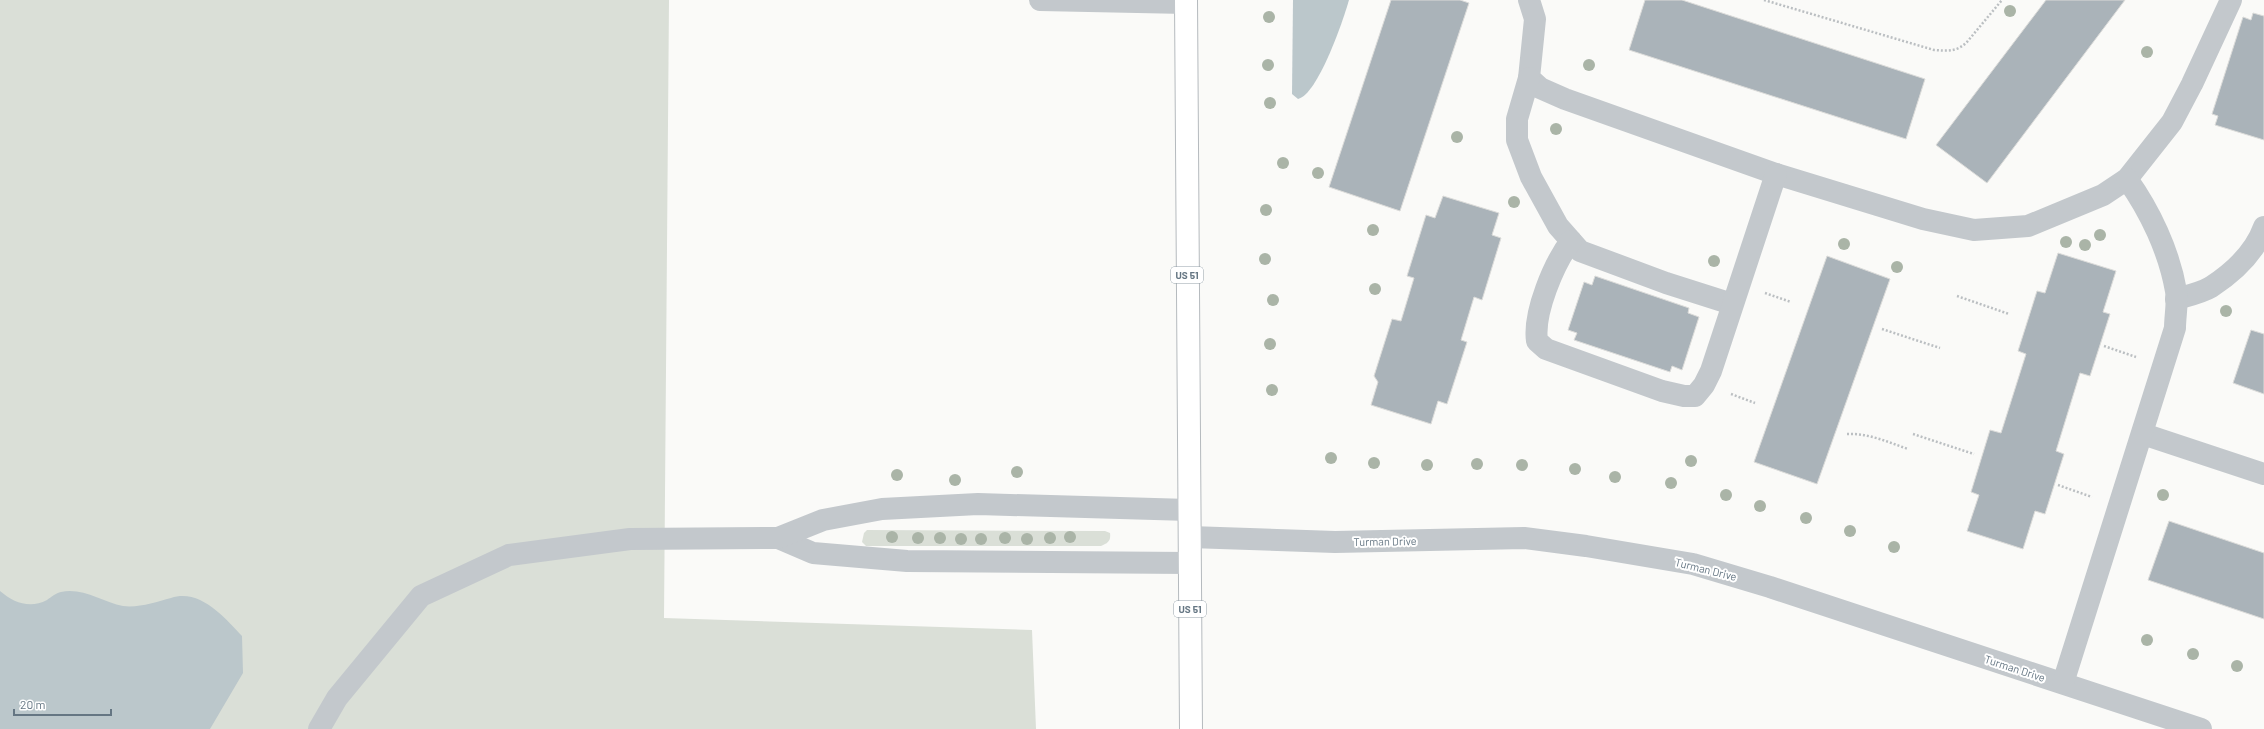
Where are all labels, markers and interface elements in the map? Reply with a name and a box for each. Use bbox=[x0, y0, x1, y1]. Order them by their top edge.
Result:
road number: US 51 bbox=[1171, 267, 1203, 283]
street label: Turman Drive bbox=[1353, 534, 1417, 548]
street label: Turman Drive bbox=[1674, 555, 1738, 583]
road number: US 51 bbox=[1174, 601, 1206, 617]
street label: Turman Drive bbox=[1983, 652, 2047, 684]
scale bar bbox=[14, 691, 111, 717]
text: 20 m bbox=[20, 697, 46, 711]

